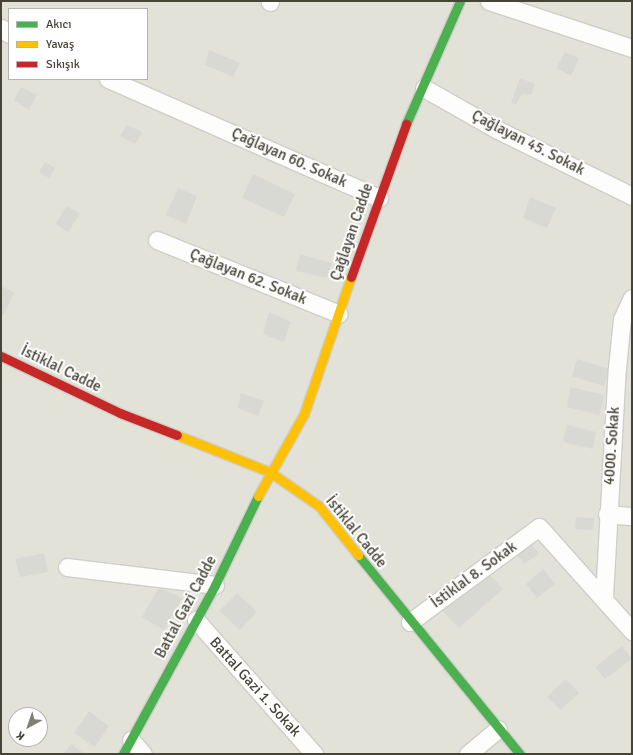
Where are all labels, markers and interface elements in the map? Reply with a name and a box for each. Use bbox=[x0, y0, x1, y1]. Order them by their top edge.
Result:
legend bbox=[8, 8, 148, 80]
text: Akıcı bbox=[46, 17, 72, 32]
text: Yavaş bbox=[46, 37, 74, 52]
text: Sıkışık bbox=[46, 57, 80, 72]
street label: Çağlayan 45. Sokak bbox=[468, 107, 588, 179]
street label: Çağlayan 60. Sokak bbox=[229, 124, 349, 192]
street label: Çağlayan Cadde bbox=[327, 181, 377, 283]
street label: Çağlayan 62. Sokak bbox=[187, 245, 309, 309]
street label: İstiklal Cadde bbox=[18, 342, 104, 396]
street label: 4000. Sokak bbox=[600, 406, 624, 486]
street label: İstiklal Cadde bbox=[322, 492, 390, 572]
street label: İstiklal 8. Sokak bbox=[428, 538, 520, 612]
street label: Battal Gazi Cadde bbox=[151, 553, 221, 661]
street label: Battal Gazi 1. Sokak bbox=[206, 634, 304, 740]
north arrow bbox=[8, 707, 48, 747]
text: K bbox=[14, 729, 27, 743]

